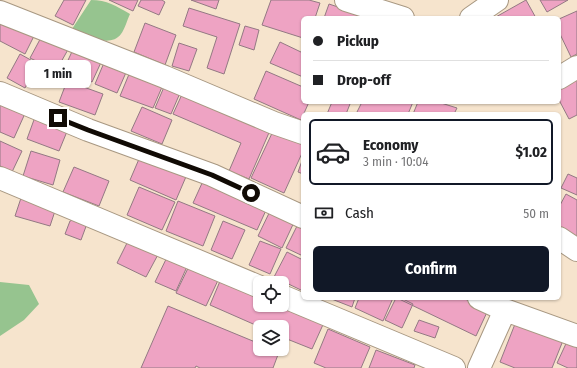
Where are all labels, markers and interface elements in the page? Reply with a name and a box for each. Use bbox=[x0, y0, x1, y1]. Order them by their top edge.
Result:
text: Pickup bbox=[337, 32, 379, 50]
callout: 1 min bbox=[25, 60, 91, 88]
text: 1 min bbox=[44, 66, 72, 81]
text: Drop-off bbox=[337, 71, 391, 89]
route end bbox=[49, 109, 67, 127]
icon: car bbox=[315, 134, 351, 170]
text: Economy bbox=[363, 136, 418, 154]
text: $1.02 bbox=[515, 143, 547, 161]
text: 3 min · 10:04 bbox=[363, 154, 429, 169]
route start bbox=[242, 184, 260, 202]
icon: cash bbox=[313, 202, 335, 224]
text: Cash bbox=[345, 204, 374, 222]
text: 50 m bbox=[523, 206, 549, 221]
button: Confirm bbox=[313, 246, 549, 292]
map controls bbox=[253, 276, 289, 356]
button: locate bbox=[253, 276, 289, 312]
button: layers bbox=[253, 320, 289, 356]

